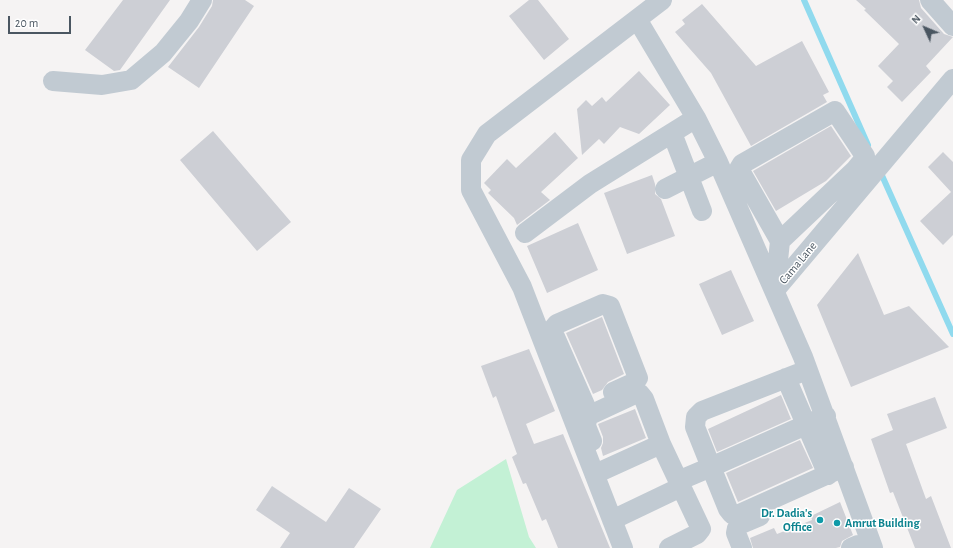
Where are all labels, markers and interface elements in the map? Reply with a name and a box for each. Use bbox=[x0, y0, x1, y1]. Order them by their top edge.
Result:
scale bar bbox=[10, 8, 73, 34]
north arrow bbox=[905, 8, 945, 48]
text: N bbox=[909, 13, 923, 26]
text: 20 m bbox=[15, 17, 38, 29]
street label: Cama Lane bbox=[776, 239, 820, 287]
place label: Dr. Dadia's Office bbox=[761, 506, 812, 534]
marker: Dr. Dadia's Office bbox=[815, 515, 825, 525]
place label: Amrut Building bbox=[845, 516, 919, 530]
marker: Amrut Building bbox=[832, 518, 842, 528]

